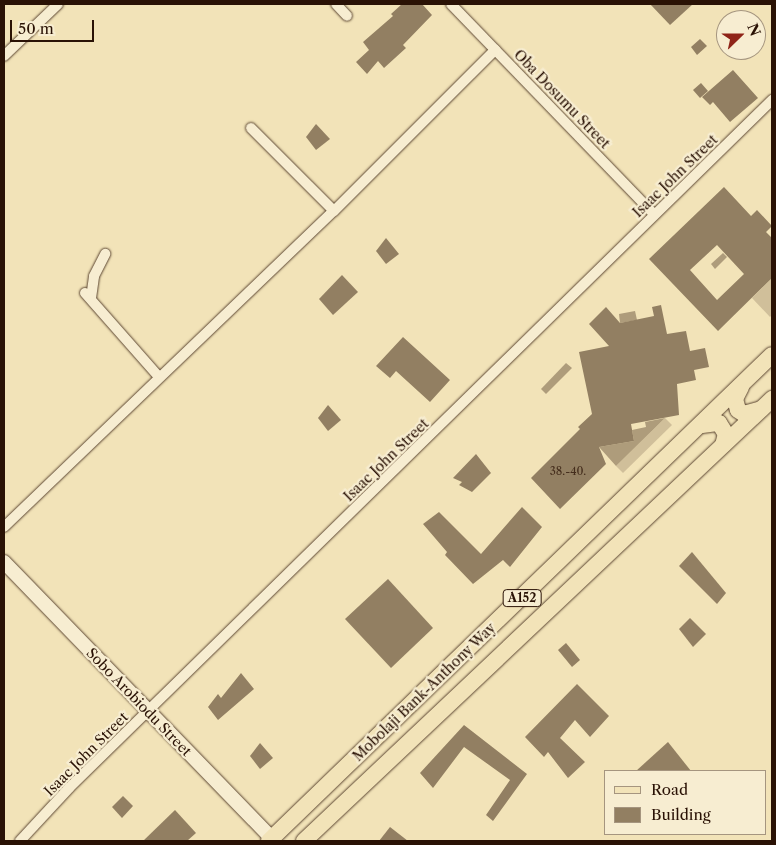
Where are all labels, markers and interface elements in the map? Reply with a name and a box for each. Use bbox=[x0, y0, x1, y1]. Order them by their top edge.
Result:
scale bar bbox=[12, 10, 96, 42]
north arrow bbox=[716, 10, 766, 60]
text: 50 m bbox=[18, 19, 54, 38]
text: N bbox=[743, 21, 765, 39]
street label: Oba Dosumu Street bbox=[510, 46, 614, 152]
street label: Isaac John Street bbox=[629, 131, 721, 221]
street label: Isaac John Street bbox=[340, 415, 432, 505]
house number: 38.-40. bbox=[550, 464, 586, 478]
road number: A152 bbox=[502, 588, 542, 608]
street label: Mobolaji Bank-Anthony Way bbox=[349, 619, 499, 765]
street label: Sobo Arobiodu Street bbox=[83, 644, 195, 760]
street label: Isaac John Street bbox=[41, 709, 131, 799]
legend bbox=[604, 770, 766, 835]
text: Road bbox=[651, 780, 688, 799]
text: Building bbox=[651, 805, 711, 824]

